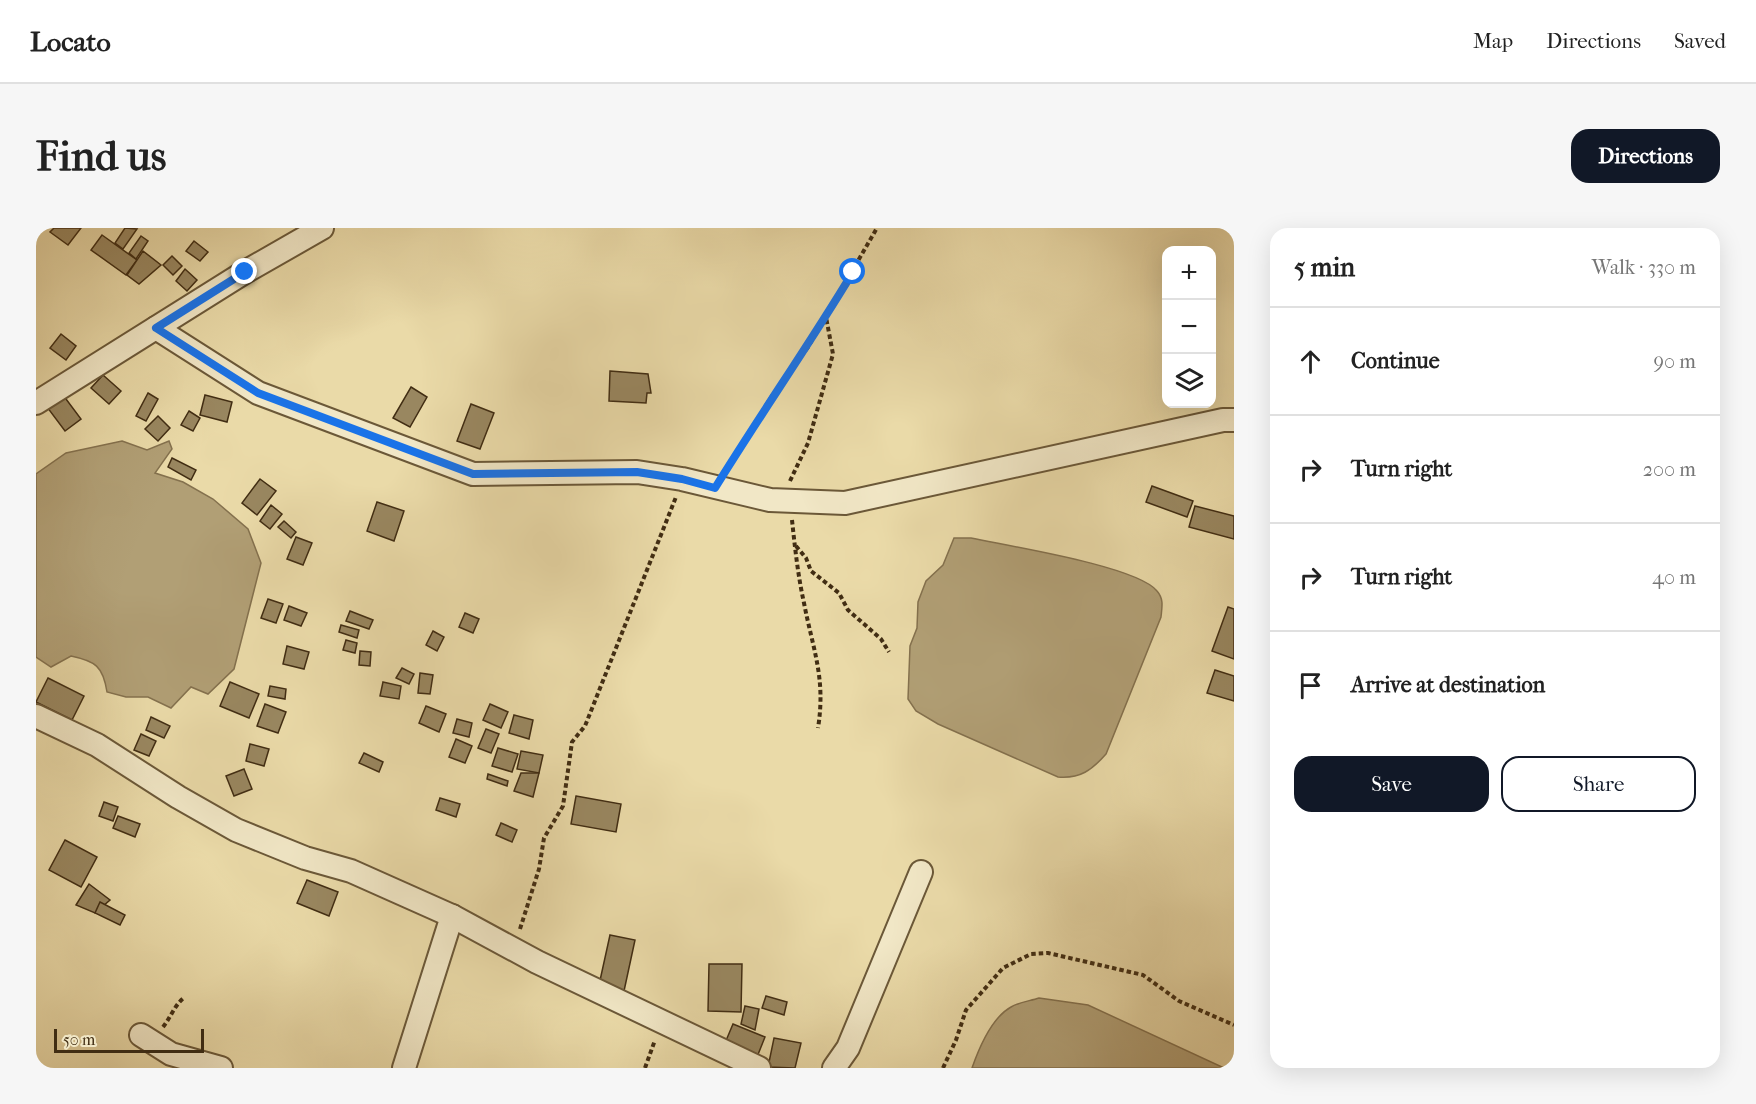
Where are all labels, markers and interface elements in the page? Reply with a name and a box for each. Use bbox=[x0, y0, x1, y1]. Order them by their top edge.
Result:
text: Locato bbox=[30, 25, 111, 58]
text: Map bbox=[1473, 29, 1513, 53]
text: Directions bbox=[1546, 29, 1641, 53]
text: Saved bbox=[1674, 29, 1726, 53]
button: Directions bbox=[1571, 129, 1720, 183]
text: Find us bbox=[36, 132, 166, 181]
map controls bbox=[1162, 246, 1216, 408]
button: + bbox=[1162, 246, 1216, 300]
text: 5 min bbox=[1294, 252, 1355, 283]
text: Walk · 330 m bbox=[1592, 256, 1696, 279]
route end bbox=[231, 258, 257, 284]
route start bbox=[839, 258, 865, 284]
button: − bbox=[1162, 300, 1216, 354]
icon: ahead bbox=[1294, 345, 1327, 378]
text: Continue bbox=[1351, 348, 1440, 374]
text: 90 m bbox=[1654, 350, 1696, 373]
button: layers bbox=[1162, 354, 1216, 408]
icon: right bbox=[1294, 453, 1327, 486]
text: Turn right bbox=[1351, 456, 1452, 482]
text: 200 m bbox=[1643, 458, 1696, 481]
icon: right bbox=[1294, 561, 1327, 594]
text: Turn right bbox=[1351, 564, 1452, 590]
text: 40 m bbox=[1652, 566, 1696, 589]
icon: arrive bbox=[1294, 669, 1327, 702]
text: Arrive at destination bbox=[1351, 672, 1545, 698]
button: Save bbox=[1294, 756, 1489, 812]
button: Share bbox=[1501, 756, 1696, 812]
scale bar bbox=[54, 1026, 204, 1054]
text: 50 m bbox=[63, 1030, 95, 1049]

